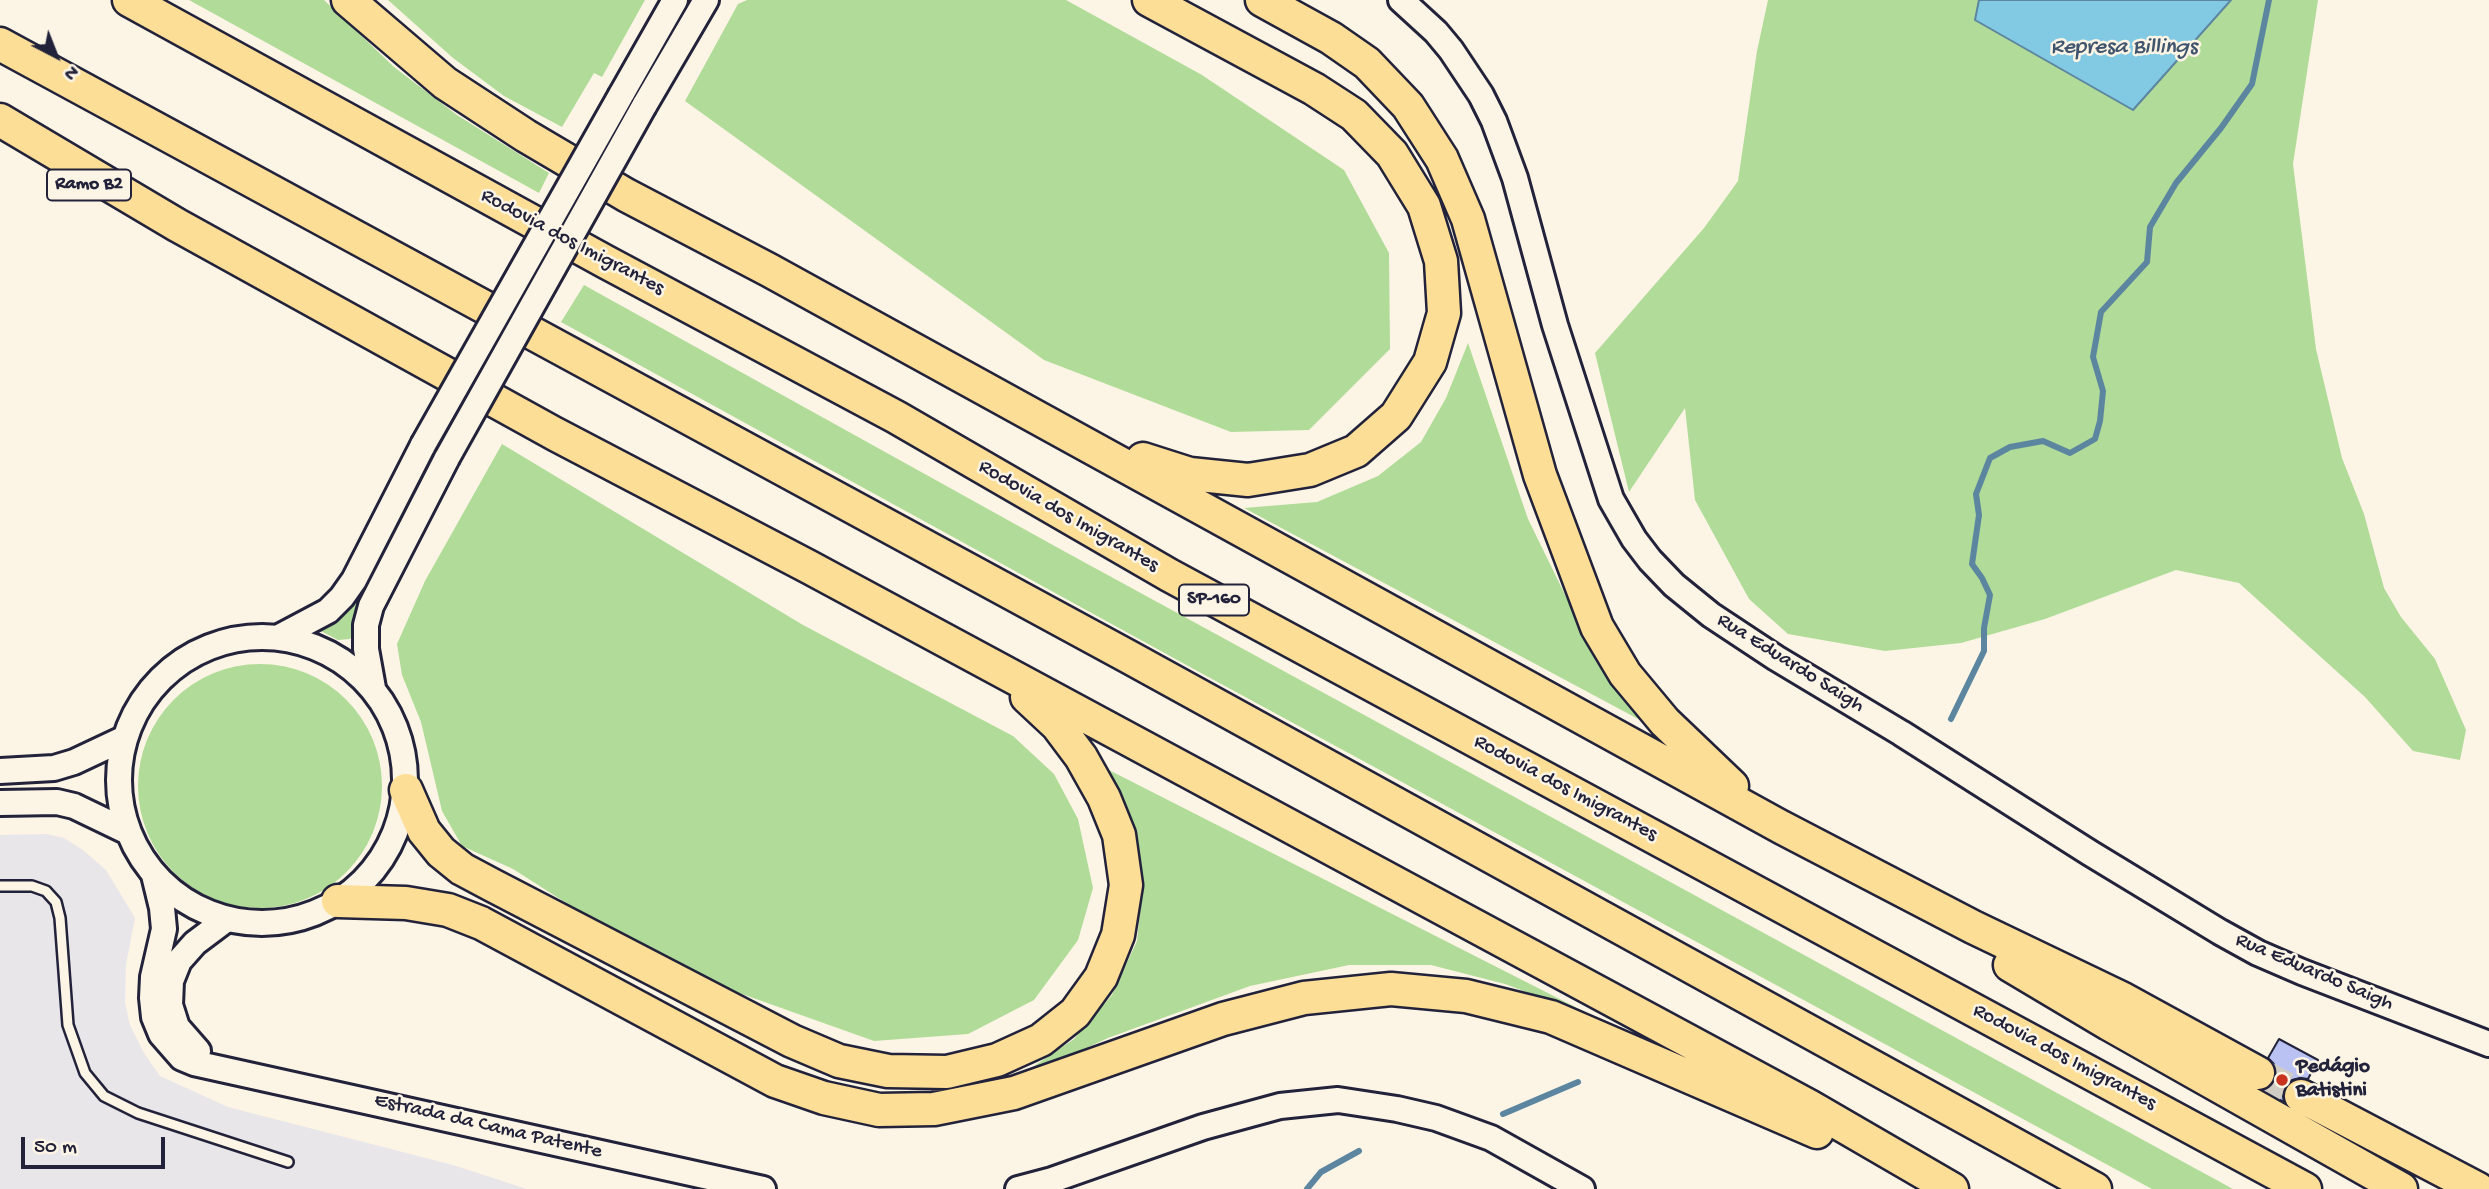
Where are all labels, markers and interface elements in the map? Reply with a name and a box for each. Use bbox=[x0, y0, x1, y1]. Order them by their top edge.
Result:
north arrow bbox=[21, 21, 91, 91]
water label: Represa Billings bbox=[2051, 34, 2197, 62]
text: N bbox=[58, 59, 83, 85]
road number: Ramo B2 bbox=[47, 169, 131, 200]
street label: Rodovia dos Imigrantes bbox=[476, 184, 668, 302]
street label: Rodovia dos Imigrantes bbox=[973, 455, 1163, 579]
road number: SP-160 bbox=[1179, 584, 1249, 615]
street label: Rua Eduardo Saigh bbox=[1712, 608, 1868, 720]
street label: Rodovia dos Imigrantes bbox=[1469, 730, 1661, 848]
street label: Rua Eduardo Saigh bbox=[2231, 928, 2397, 1018]
street label: Rodovia dos Imigrantes bbox=[1968, 999, 2160, 1117]
place label: Pedágio Batistini bbox=[2296, 1055, 2370, 1105]
marker: Pedágio Batistini bbox=[2274, 1072, 2290, 1088]
street label: Estrada da Cama Patente bbox=[372, 1089, 604, 1165]
scale bar bbox=[24, 1122, 168, 1166]
text: 50 m bbox=[34, 1136, 77, 1161]

